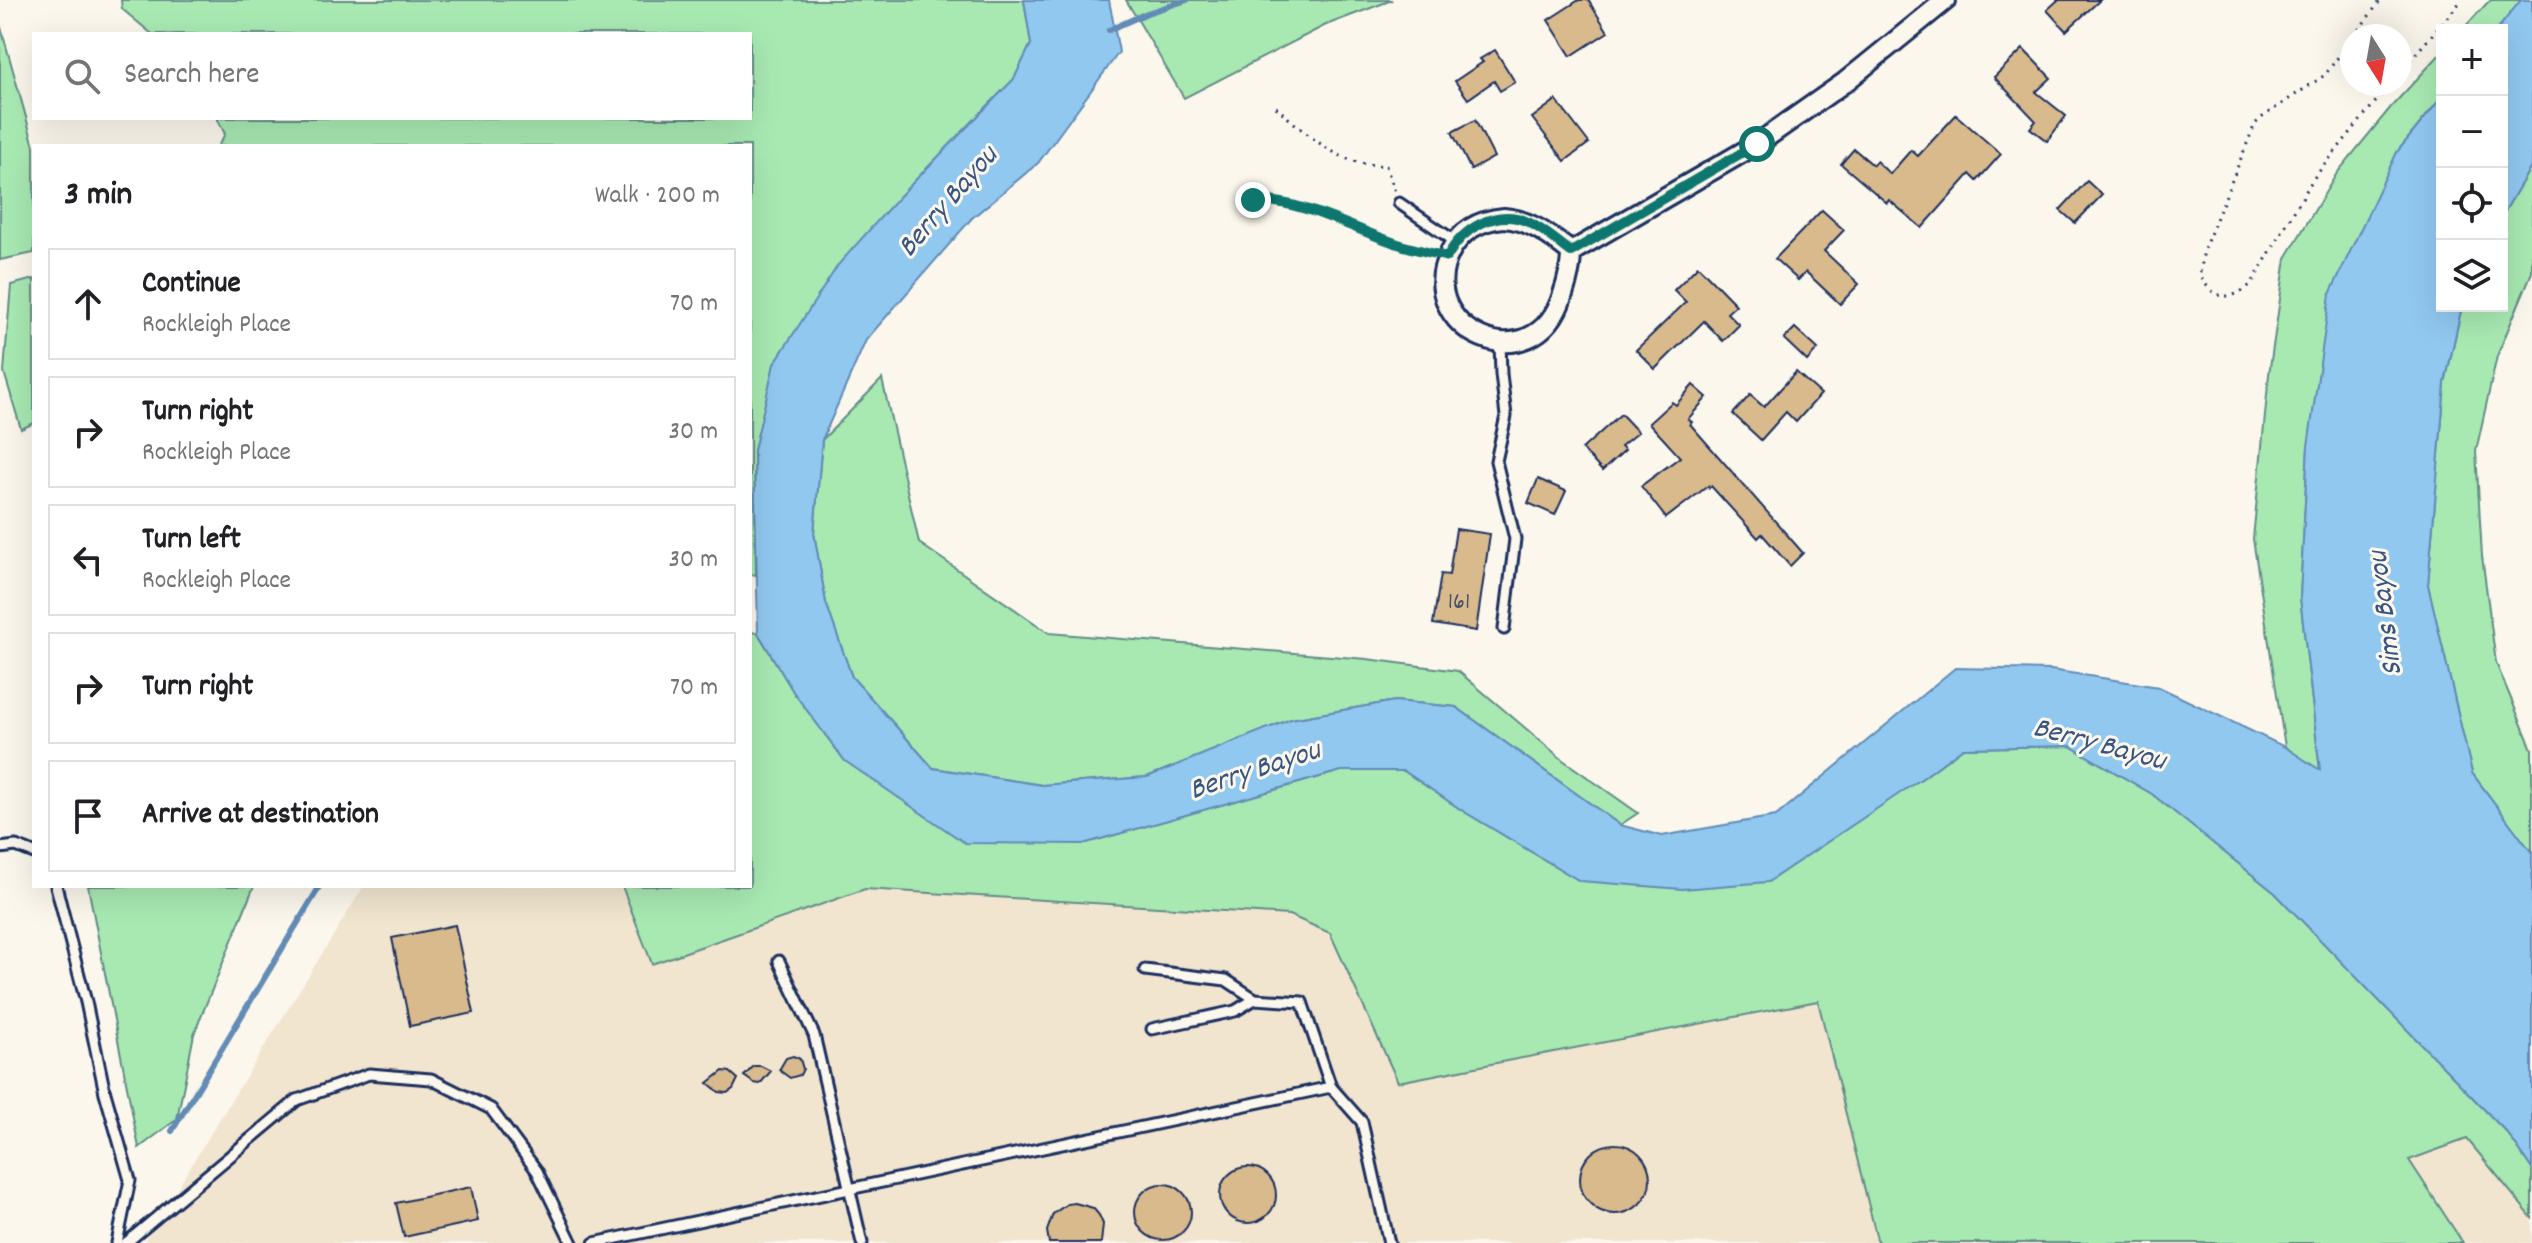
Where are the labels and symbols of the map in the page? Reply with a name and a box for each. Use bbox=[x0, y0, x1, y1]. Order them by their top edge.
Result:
north arrow bbox=[2340, 24, 2412, 96]
route start bbox=[1739, 126, 1775, 162]
water label: Berry Bayou bbox=[889, 136, 1011, 268]
route end bbox=[1235, 182, 1271, 218]
water label: Sims Bayou bbox=[2358, 546, 2416, 678]
house number: 161 bbox=[1448, 586, 1470, 620]
water label: Berry Bayou bbox=[2028, 708, 2172, 785]
water label: Berry Bayou bbox=[1184, 730, 1328, 814]

